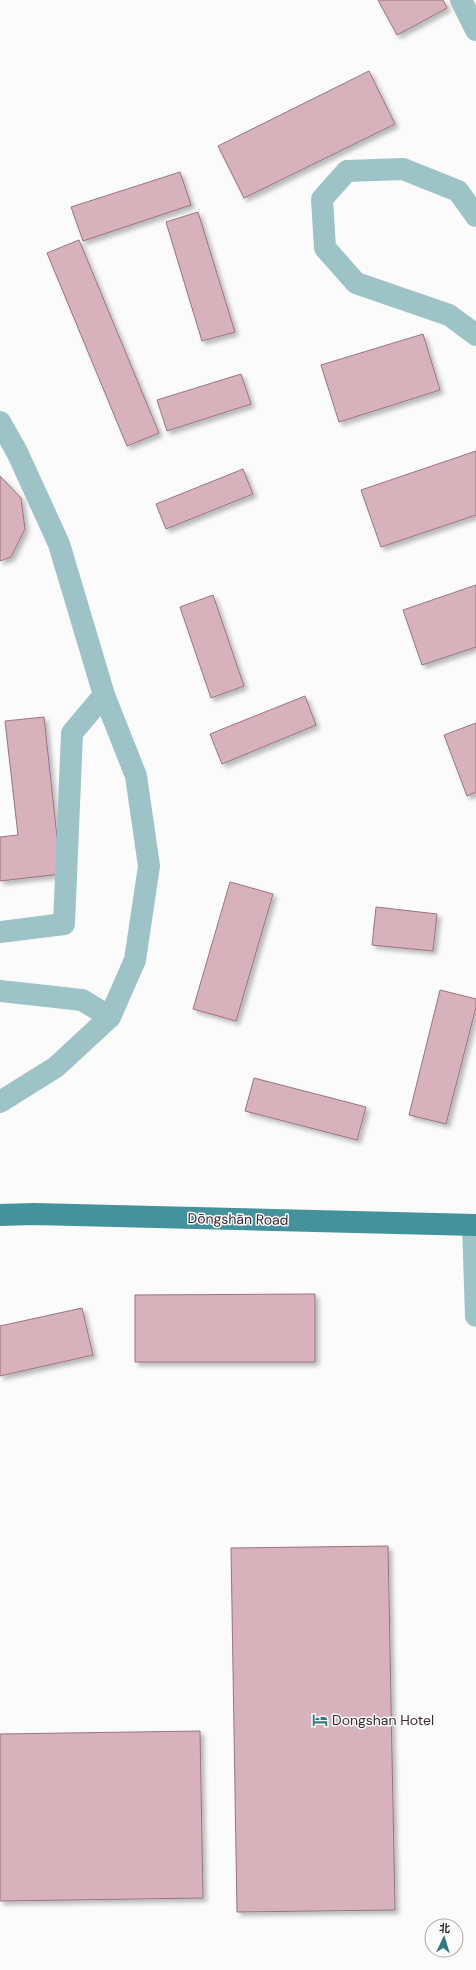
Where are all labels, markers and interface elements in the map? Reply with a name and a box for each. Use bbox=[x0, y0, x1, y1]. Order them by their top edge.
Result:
street label: Dōngshān Road bbox=[187, 1209, 289, 1229]
hotel icon: Dongshan Hotel bbox=[311, 1711, 329, 1729]
place label: Dongshan Hotel bbox=[332, 1711, 434, 1729]
north arrow bbox=[424, 1918, 464, 1958]
text: 北 bbox=[439, 1921, 451, 1935]

